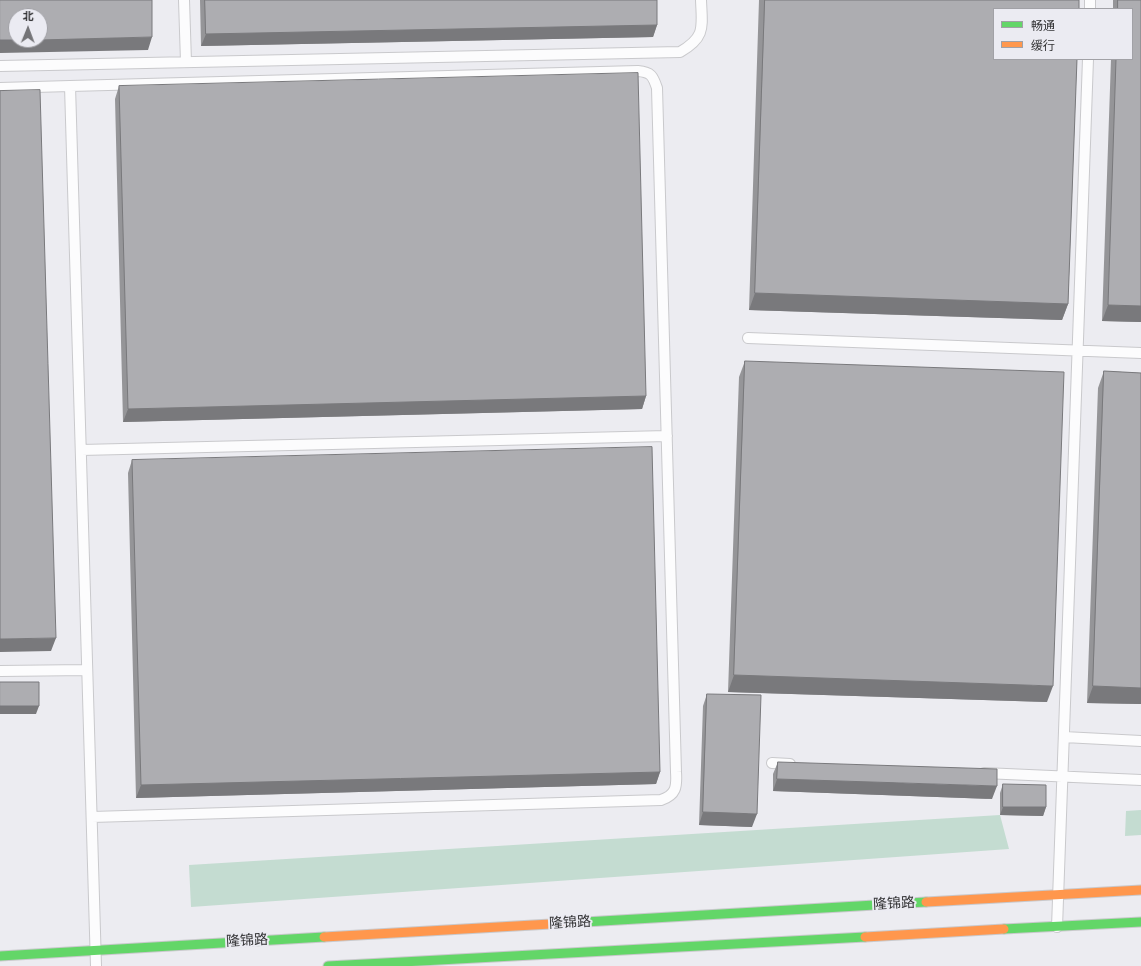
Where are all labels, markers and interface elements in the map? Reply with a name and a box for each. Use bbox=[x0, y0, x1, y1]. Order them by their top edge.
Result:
north arrow bbox=[8, 8, 48, 48]
legend bbox=[993, 8, 1133, 60]
text: 北 bbox=[23, 10, 34, 23]
text: 畅通 bbox=[1031, 19, 1055, 33]
text: 缓行 bbox=[1031, 39, 1055, 53]
street label: 隆锦路 bbox=[873, 895, 915, 913]
street label: 隆锦路 bbox=[549, 914, 591, 932]
street label: 隆锦路 bbox=[226, 932, 268, 950]

